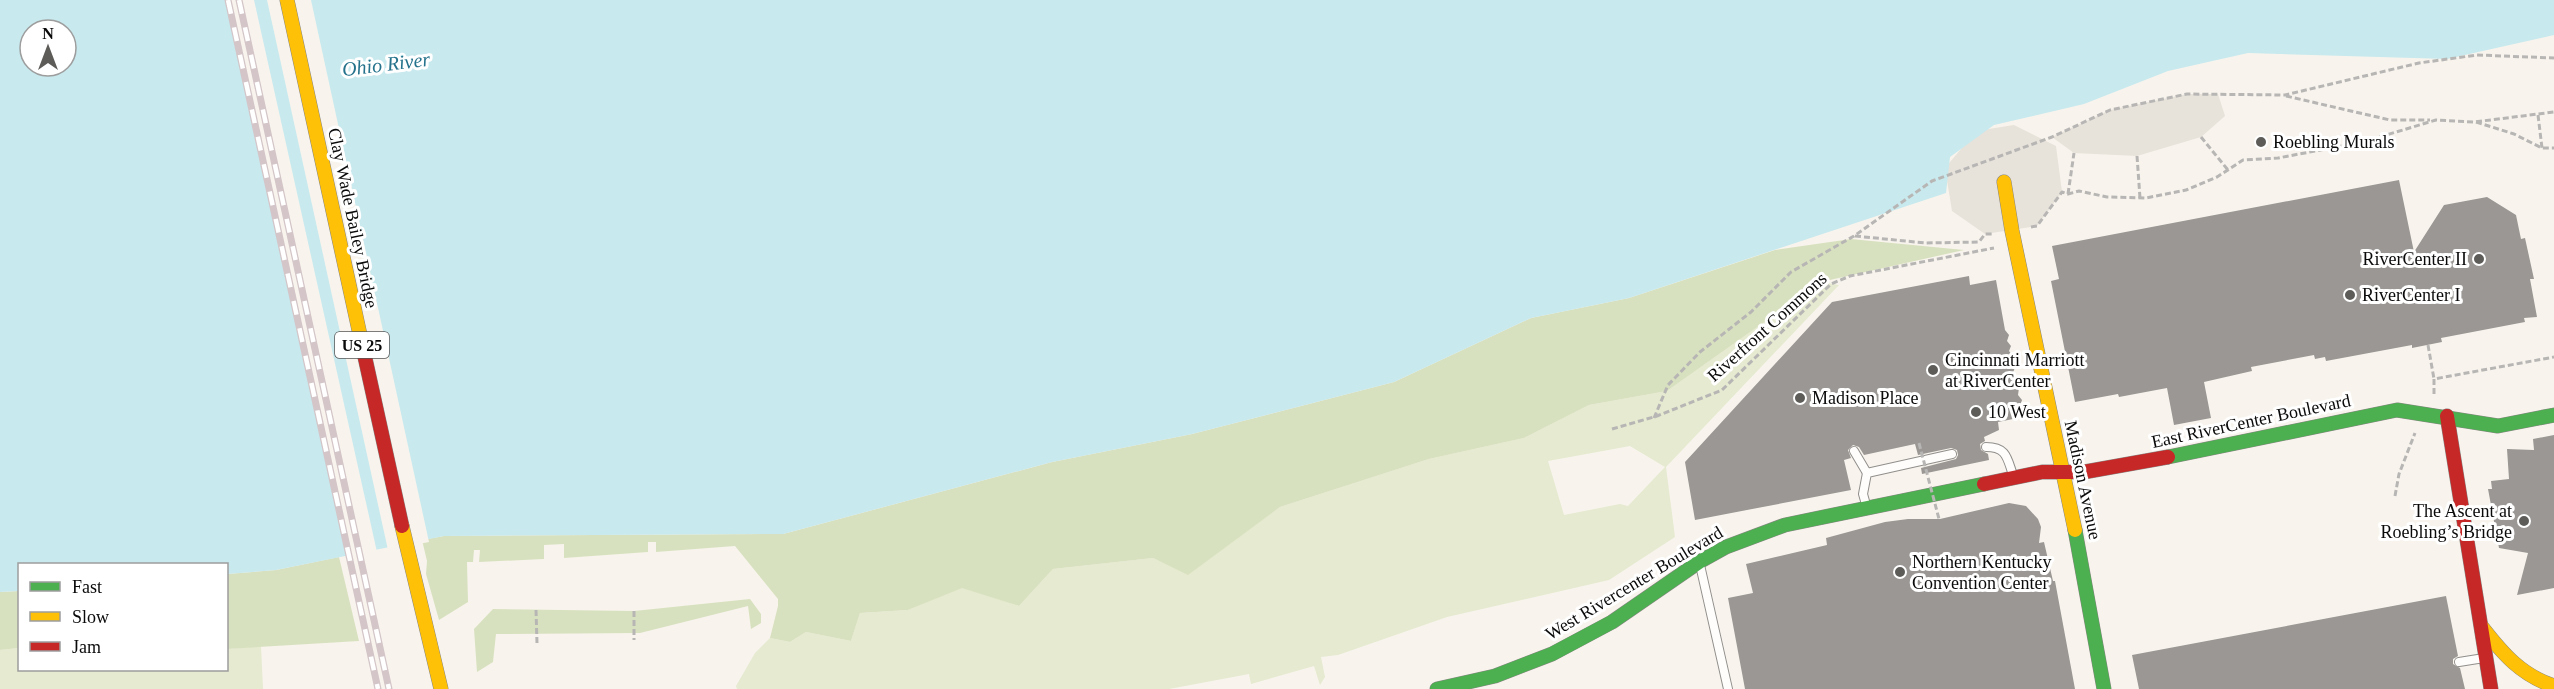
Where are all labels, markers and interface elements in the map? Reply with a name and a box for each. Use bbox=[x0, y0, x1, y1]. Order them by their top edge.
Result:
north arrow bbox=[18, 18, 78, 78]
text: N bbox=[42, 25, 54, 42]
water label: Ohio River bbox=[341, 48, 431, 80]
street label: Clay Wade Bailey Bridge bbox=[324, 126, 382, 310]
place label: Roebling Murals bbox=[2273, 132, 2395, 152]
marker: Roebling Murals bbox=[2254, 135, 2268, 149]
place label: RiverCenter II bbox=[2363, 249, 2467, 269]
marker: RiverCenter II bbox=[2472, 252, 2486, 266]
street label: Riverfront Commons bbox=[1703, 268, 1831, 386]
place label: RiverCenter I bbox=[2362, 285, 2460, 305]
marker: RiverCenter I bbox=[2343, 288, 2357, 302]
road number: US 25 bbox=[335, 332, 389, 358]
place label: Cincinnati Marriott at RiverCenter bbox=[1945, 350, 2084, 391]
marker: Cincinnati Marriott at RiverCenter bbox=[1926, 363, 1940, 377]
place label: Madison Place bbox=[1812, 388, 1918, 408]
street label: East RiverCenter Boulevard bbox=[2150, 390, 2352, 452]
marker: Madison Place bbox=[1793, 391, 1807, 405]
place label: 10 West bbox=[1988, 402, 2046, 422]
marker: 10 West bbox=[1969, 405, 1983, 419]
street label: Madison Avenue bbox=[2061, 419, 2105, 541]
place label: The Ascent at Roebling’s Bridge bbox=[2381, 501, 2512, 542]
marker: The Ascent at Roebling’s Bridge bbox=[2517, 514, 2531, 528]
street label: West Rivercenter Boulevard bbox=[1542, 522, 1726, 644]
place label: Northern Kentucky Convention Center bbox=[1912, 552, 2051, 593]
legend bbox=[18, 563, 228, 671]
marker: Northern Kentucky Convention Center bbox=[1893, 565, 1907, 579]
text: Fast bbox=[72, 577, 102, 597]
text: Slow bbox=[72, 607, 109, 627]
text: Jam bbox=[72, 637, 101, 657]

